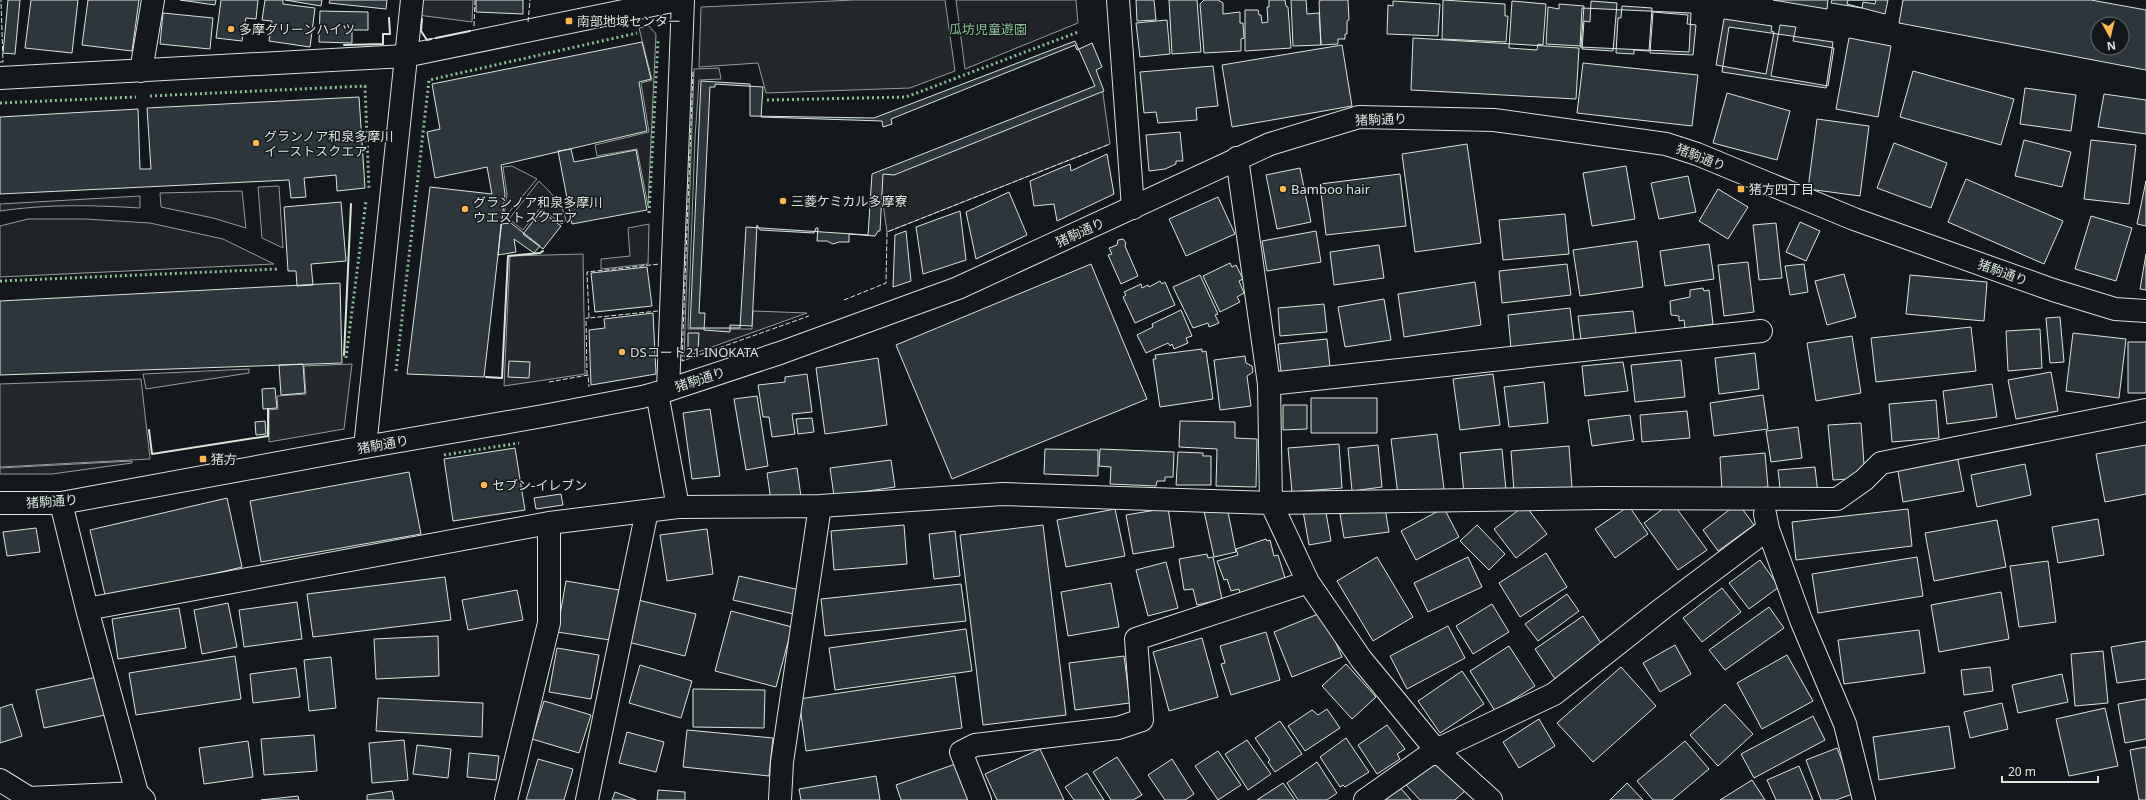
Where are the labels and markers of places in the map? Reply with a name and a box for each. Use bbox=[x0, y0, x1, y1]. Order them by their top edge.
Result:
place label: 南部地域センター bbox=[577, 12, 681, 30]
marker: 南部地域センター bbox=[564, 16, 574, 26]
place label: 多摩グリーンハイツ bbox=[239, 20, 355, 38]
marker: 多摩グリーンハイツ bbox=[226, 24, 236, 34]
place label: グランノア和泉多摩川 イーストスクエア bbox=[264, 127, 393, 160]
marker: グランノア和泉多摩川 イーストスクエア bbox=[251, 138, 261, 148]
place label: Bamboo hair bbox=[1291, 180, 1371, 198]
place label: 猪方四丁目 bbox=[1749, 180, 1814, 198]
marker: Bamboo hair bbox=[1278, 184, 1288, 194]
marker: 猪方四丁目 bbox=[1736, 184, 1746, 194]
place label: 三菱ケミカル多摩寮 bbox=[791, 192, 908, 210]
place label: グランノア和泉多摩川 ウエストスクエア bbox=[473, 193, 602, 226]
marker: 三菱ケミカル多摩寮 bbox=[778, 196, 788, 206]
marker: グランノア和泉多摩川 ウエストスクエア bbox=[460, 204, 470, 214]
place label: DSコート21 INOKATA bbox=[630, 343, 759, 361]
marker: DSコート21 INOKATA bbox=[617, 347, 627, 357]
place label: 猪方 bbox=[211, 450, 237, 468]
marker: 猪方 bbox=[198, 454, 208, 464]
place label: セブン-イレブン bbox=[492, 476, 587, 494]
marker: セブン-イレブン bbox=[479, 480, 489, 490]

